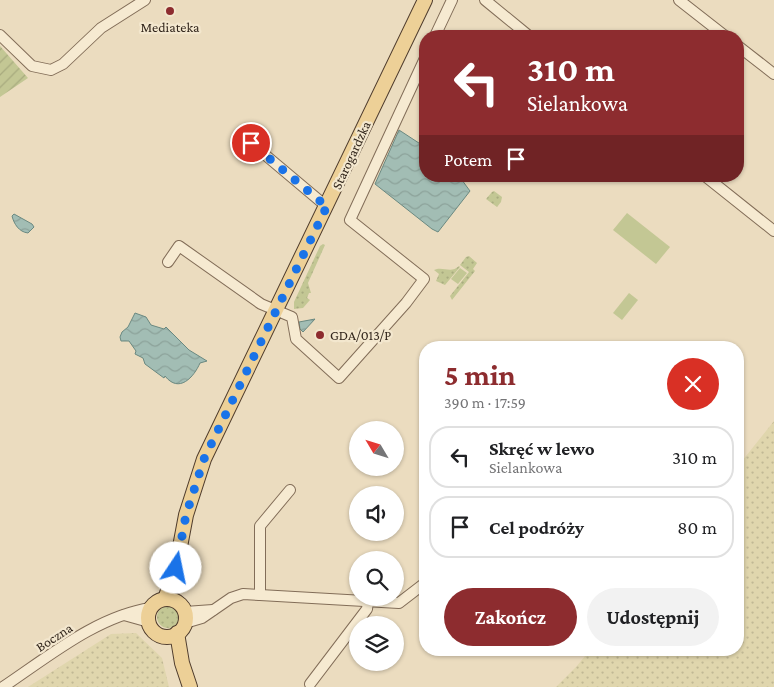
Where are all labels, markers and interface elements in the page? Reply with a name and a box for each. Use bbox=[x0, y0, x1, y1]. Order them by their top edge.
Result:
marker: Mediateka bbox=[164, 5, 176, 17]
place label: Mediateka bbox=[140, 19, 200, 35]
icon: left bbox=[444, 50, 509, 115]
text: 310 m bbox=[527, 50, 615, 89]
text: Sielankowa bbox=[527, 91, 628, 116]
street label: Starogardzka bbox=[328, 118, 374, 192]
pin bbox=[230, 122, 272, 164]
icon: arrive bbox=[237, 129, 265, 157]
icon: arrive bbox=[502, 145, 530, 173]
text: Potem bbox=[444, 149, 492, 170]
place label: GDA/013/P bbox=[330, 327, 391, 343]
marker: GDA/013/P bbox=[314, 329, 326, 341]
text: 5 min bbox=[444, 358, 516, 391]
button: close bbox=[667, 358, 719, 410]
text: 390 m · 17:59 bbox=[444, 394, 526, 411]
north arrow bbox=[349, 421, 404, 476]
map controls bbox=[349, 421, 404, 671]
text: Skręć w lewo bbox=[489, 438, 595, 459]
icon: left bbox=[446, 443, 474, 471]
text: 310 m bbox=[672, 447, 717, 468]
text: Sielankowa bbox=[489, 459, 562, 476]
button: sound bbox=[349, 486, 404, 541]
icon: arrive bbox=[446, 513, 474, 541]
text: Cel podróży bbox=[489, 517, 584, 538]
text: 80 m bbox=[677, 517, 717, 538]
position arrow bbox=[149, 541, 201, 593]
button: search bbox=[349, 551, 404, 606]
button: Zakończ bbox=[444, 588, 577, 646]
button: Udostępnij bbox=[587, 588, 719, 646]
button: layers bbox=[349, 616, 404, 671]
street label: Boczna bbox=[33, 619, 76, 655]

